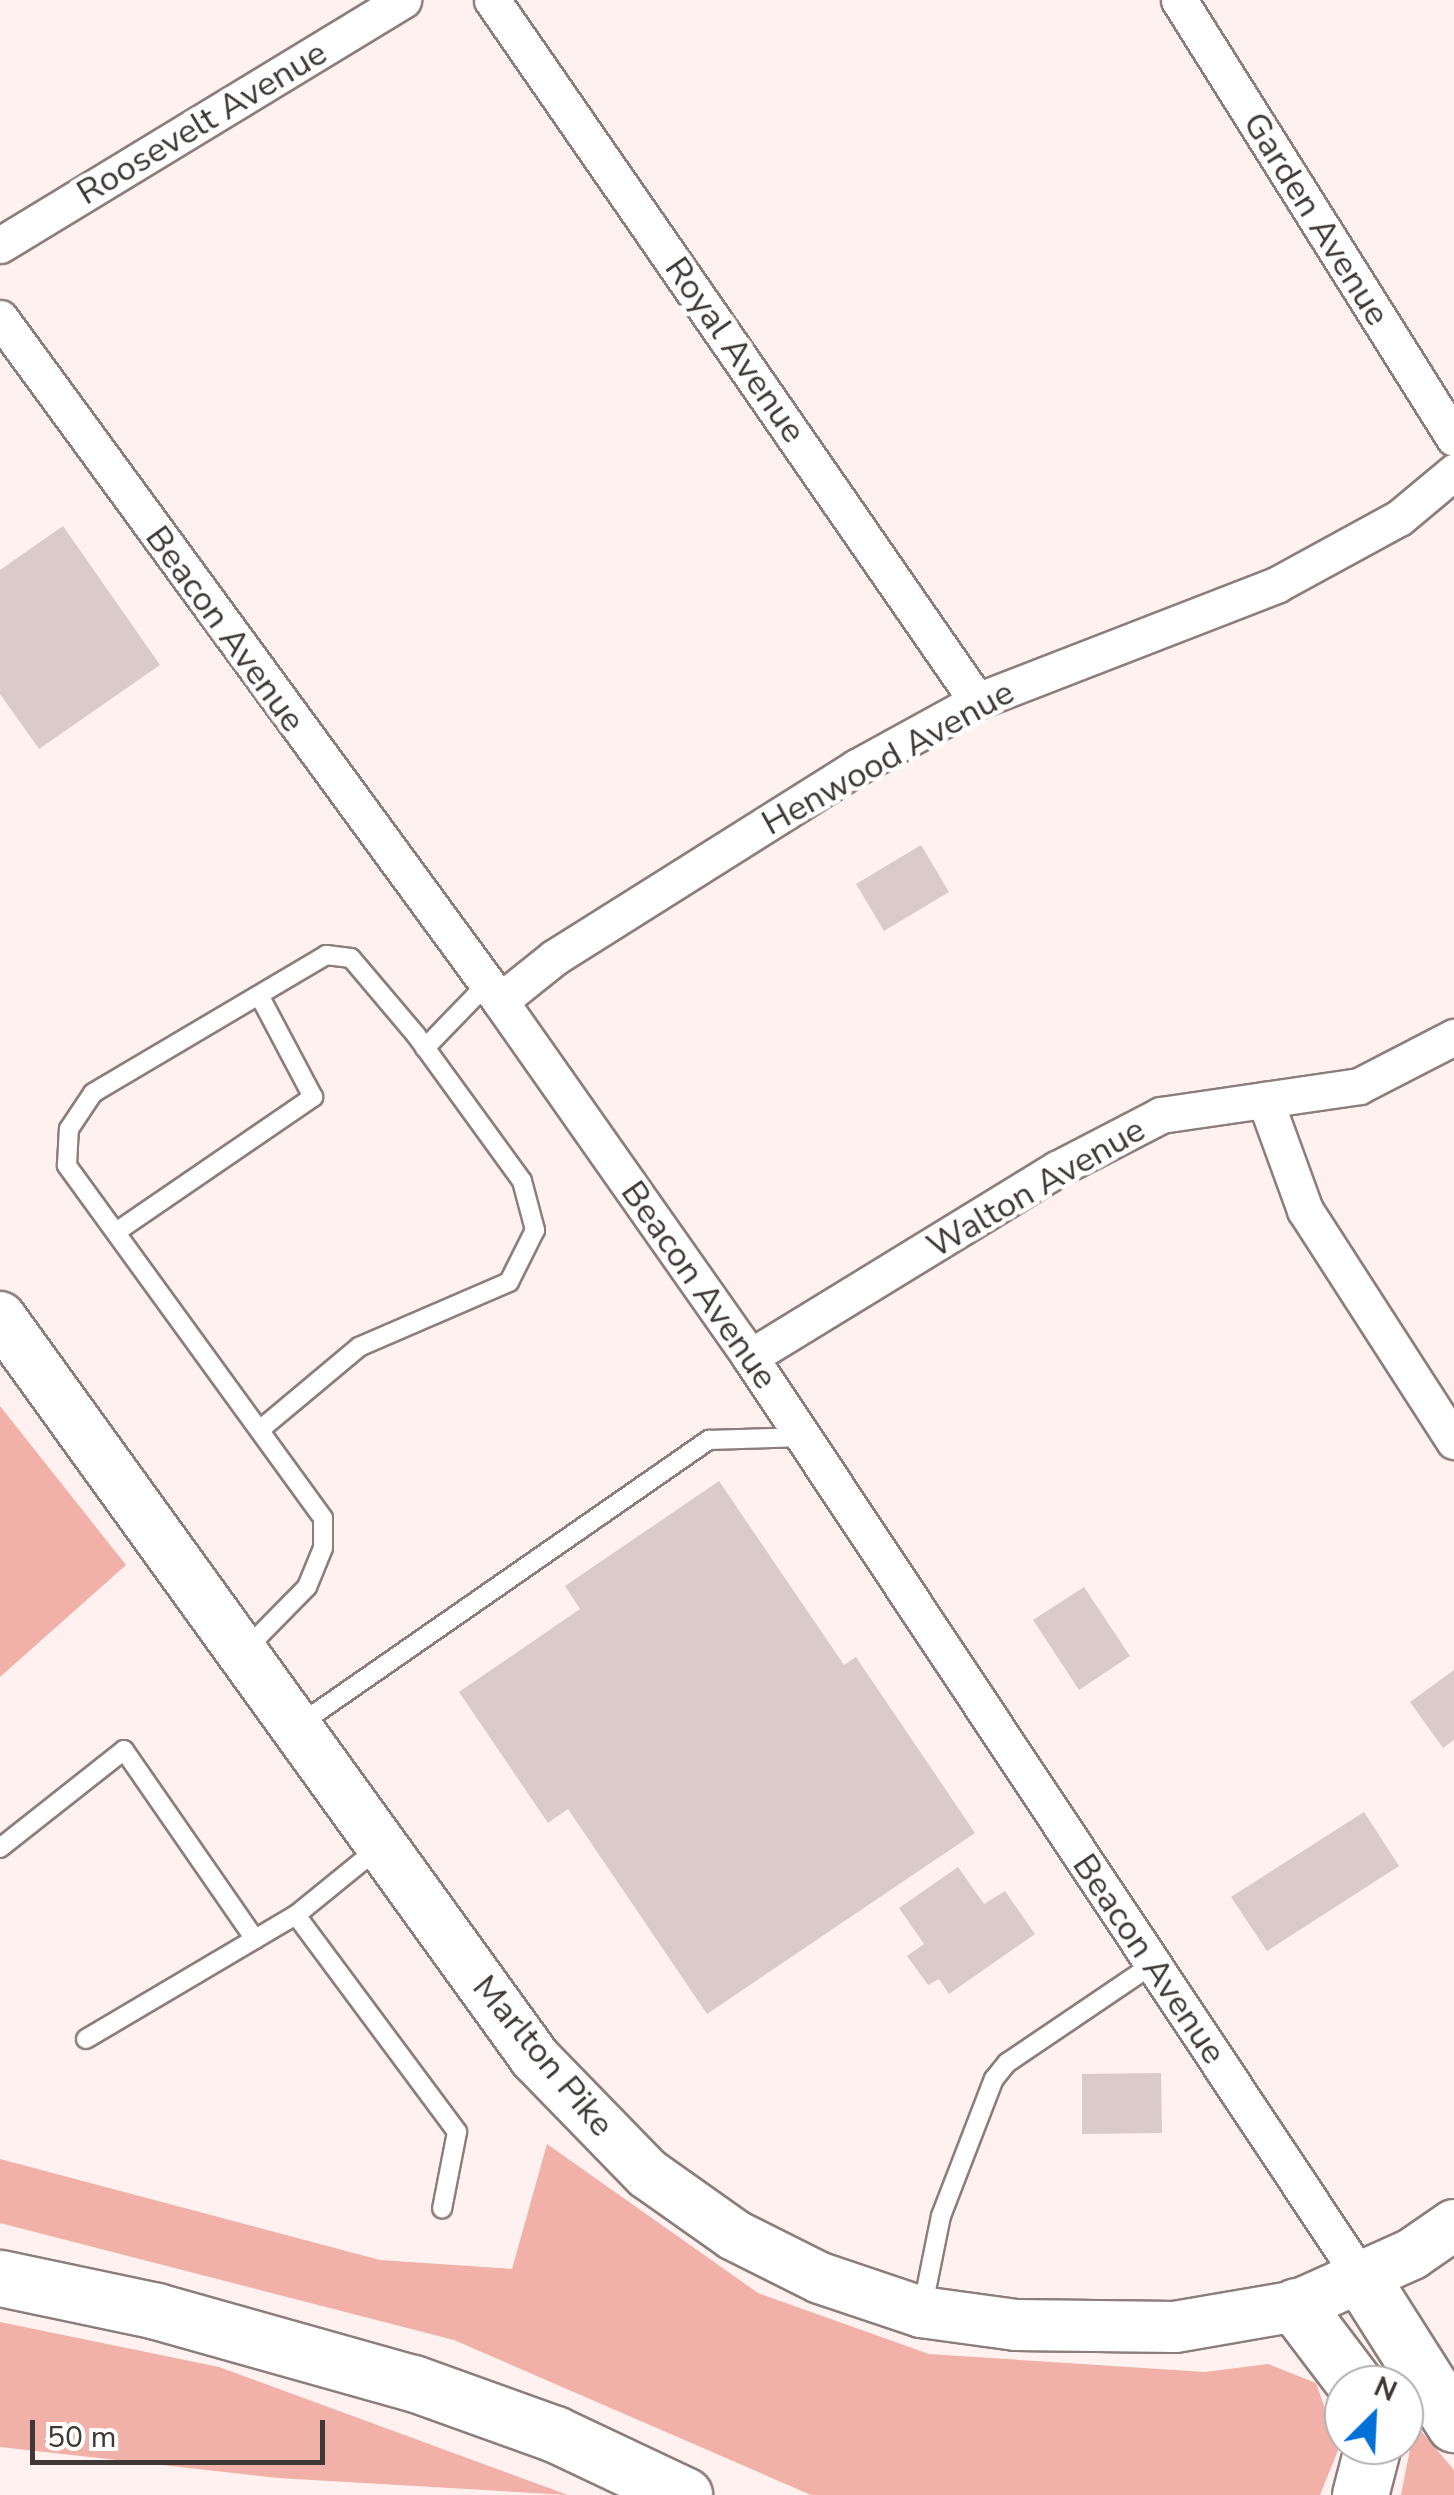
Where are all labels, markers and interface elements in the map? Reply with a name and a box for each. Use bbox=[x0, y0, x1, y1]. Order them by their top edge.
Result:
street label: Roosevelt Avenue bbox=[69, 32, 335, 214]
street label: Garden Avenue bbox=[1234, 105, 1398, 333]
street label: Royal Avenue bbox=[656, 249, 814, 451]
street label: Beacon Avenue bbox=[136, 518, 314, 740]
street label: Henwood Avenue bbox=[755, 671, 1021, 845]
street label: Walton Avenue bbox=[920, 1109, 1152, 1267]
street label: Beacon Avenue bbox=[612, 1173, 786, 1397]
street label: Beacon Avenue bbox=[1063, 1846, 1235, 2072]
street label: Marlton Pike bbox=[463, 1967, 623, 2145]
north arrow bbox=[1324, 2365, 1424, 2465]
text: N bbox=[1368, 2368, 1403, 2411]
scale bar bbox=[35, 2400, 330, 2462]
text: 50 m bbox=[47, 2417, 116, 2458]

